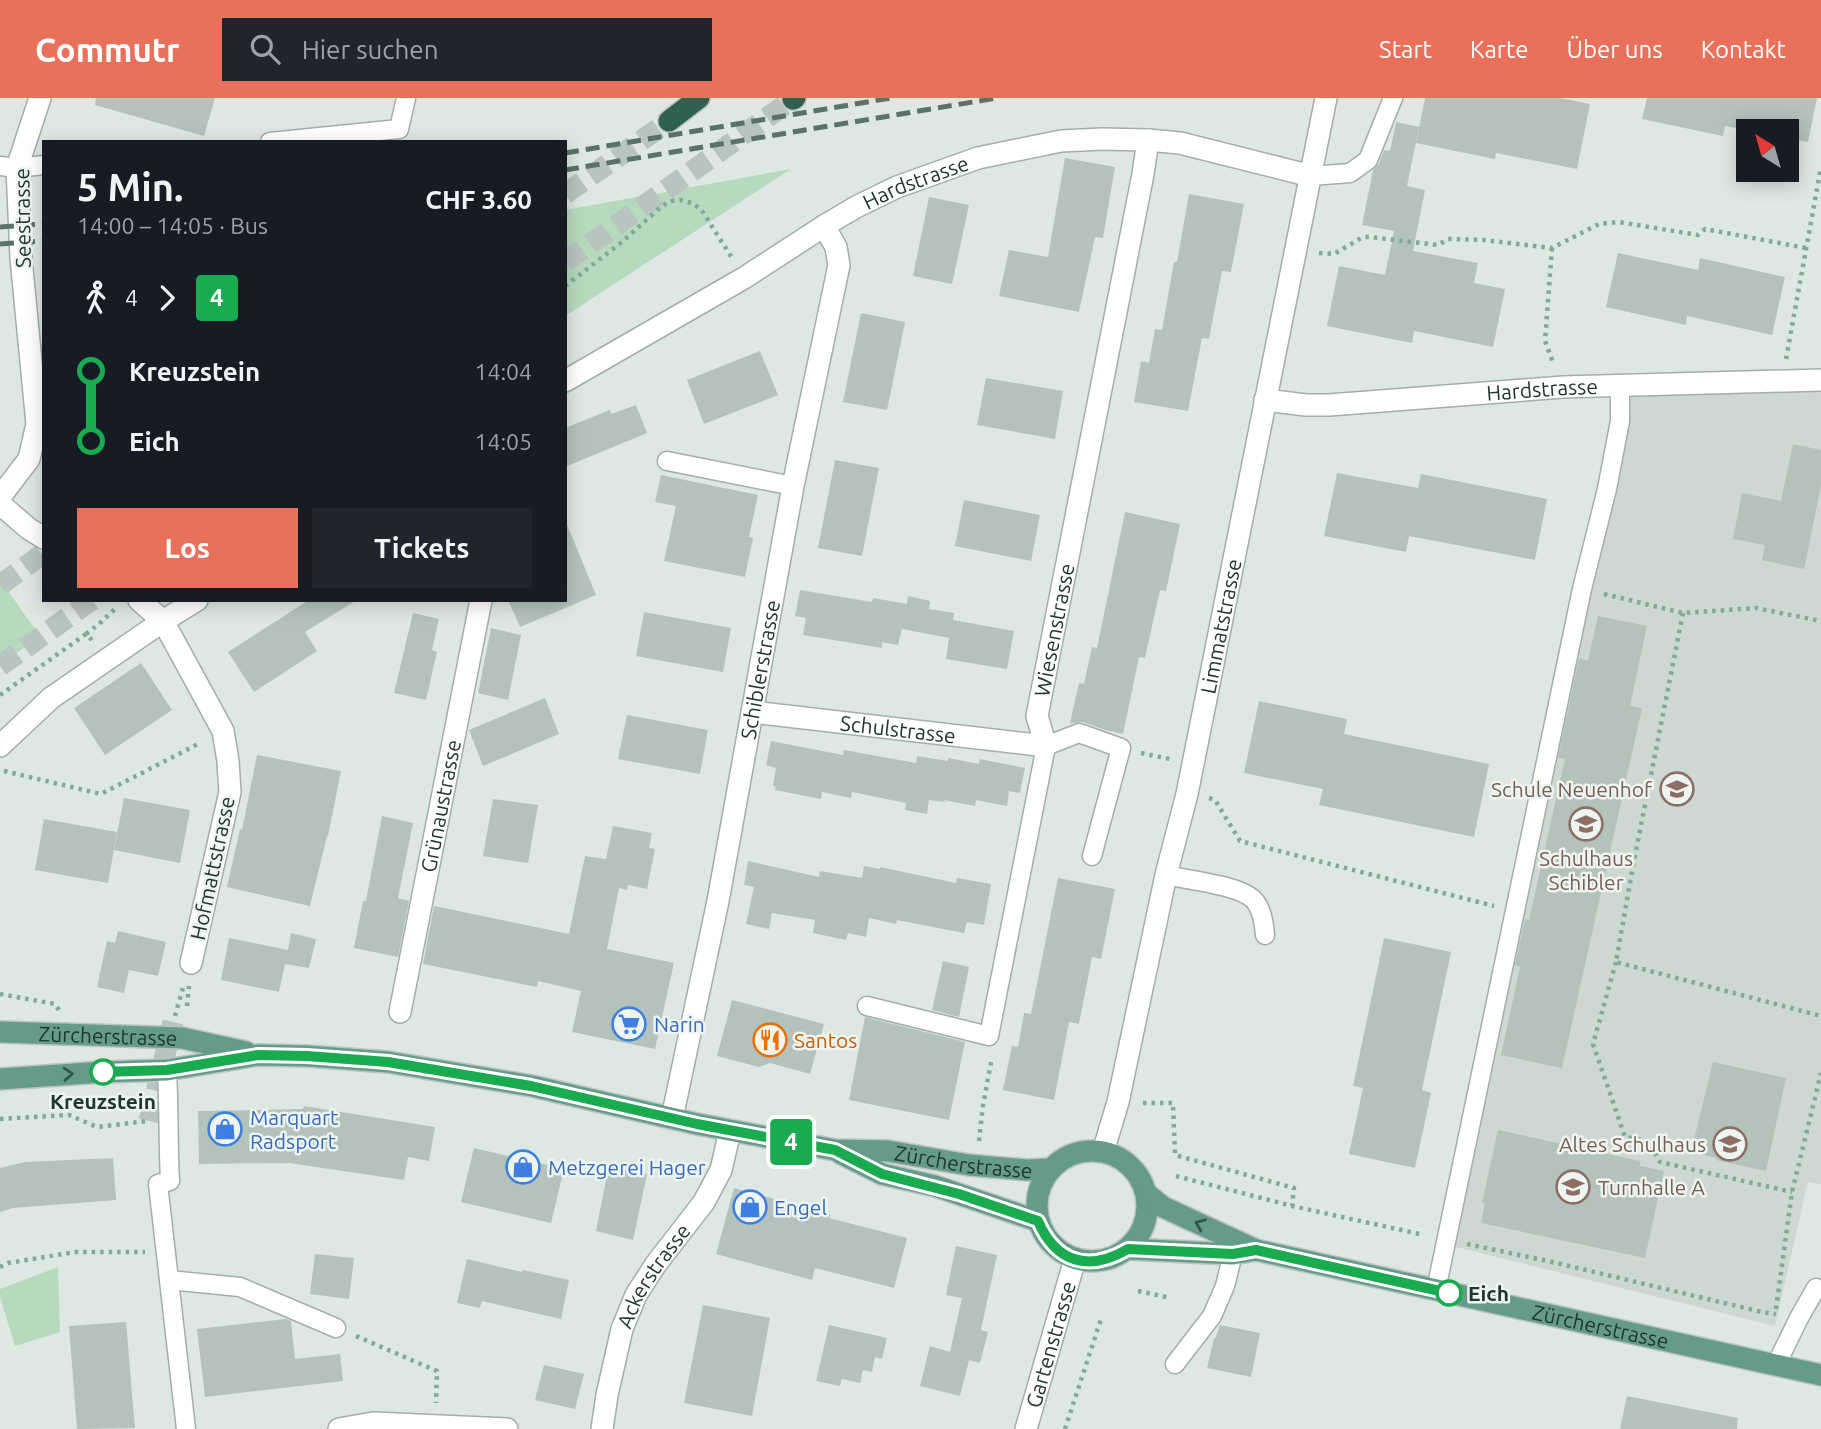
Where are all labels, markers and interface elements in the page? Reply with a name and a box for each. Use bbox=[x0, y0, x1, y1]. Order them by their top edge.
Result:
search box bbox=[222, 18, 712, 81]
icon: search bbox=[246, 30, 284, 68]
text: Commutr bbox=[35, 31, 180, 68]
text: Hier suchen bbox=[302, 35, 439, 64]
text: Start bbox=[1379, 36, 1432, 63]
text: Karte bbox=[1470, 36, 1529, 63]
text: Über uns bbox=[1567, 36, 1663, 63]
text: Kontakt bbox=[1701, 36, 1786, 63]
north arrow bbox=[1736, 119, 1799, 182]
map controls bbox=[1736, 119, 1799, 182]
street label: Hardstrasse bbox=[859, 150, 972, 214]
text: 5 Min. bbox=[77, 166, 183, 208]
street label: Seestrasse bbox=[9, 168, 35, 268]
text: CHF 3.60 bbox=[425, 185, 532, 214]
text: 14:00 – 14:05 · Bus bbox=[77, 213, 268, 238]
icon: walk bbox=[77, 279, 115, 317]
icon: forward bbox=[148, 279, 186, 317]
text: 4 bbox=[210, 284, 224, 311]
text: 4 bbox=[125, 285, 138, 310]
text: Kreuzstein bbox=[129, 357, 260, 386]
text: 14:04 bbox=[474, 359, 532, 384]
street label: Hardstrasse bbox=[1485, 374, 1598, 405]
text: Eich bbox=[129, 427, 180, 456]
text: 14:05 bbox=[474, 429, 532, 454]
button: Los bbox=[77, 508, 298, 588]
button: Tickets bbox=[312, 508, 532, 588]
street label: Limmatstrasse bbox=[1195, 557, 1246, 696]
street label: Wiesenstrasse bbox=[1029, 561, 1079, 699]
street label: Schiblerstrasse bbox=[735, 598, 784, 741]
street label: Schulstrasse bbox=[839, 710, 957, 747]
street label: Grünaustrasse bbox=[416, 738, 465, 874]
school or university icon: Schule Neuenhof bbox=[1658, 770, 1696, 808]
place label: Schule Neuenhof bbox=[1491, 777, 1653, 801]
street label: Hofmattstrasse bbox=[185, 794, 239, 942]
school or university icon: Schulhaus Schibler bbox=[1567, 805, 1605, 843]
place label: Schulhaus Schibler bbox=[1539, 846, 1633, 894]
supermarket icon: Narin bbox=[610, 1005, 648, 1043]
place label: Narin bbox=[654, 1012, 705, 1036]
street label: Zürcherstrasse bbox=[38, 1021, 178, 1050]
restaurant icon: Santos bbox=[751, 1021, 789, 1059]
place label: Santos bbox=[794, 1028, 857, 1052]
marker: Kreuzstein bbox=[90, 1059, 116, 1085]
one-way arrow bbox=[63, 1067, 74, 1082]
place label: Kreuzstein bbox=[50, 1089, 156, 1113]
place label: Marquart Radsport bbox=[250, 1105, 338, 1153]
shop icon: Marquart Radsport bbox=[206, 1110, 244, 1148]
line badge: 4 bbox=[768, 1119, 814, 1165]
school or university icon: Altes Schulhaus bbox=[1711, 1125, 1749, 1163]
text: 4 bbox=[784, 1128, 798, 1155]
place label: Altes Schulhaus bbox=[1559, 1132, 1706, 1156]
street label: Zürcherstrasse bbox=[893, 1140, 1034, 1182]
shop icon: Metzgerei Hager bbox=[504, 1148, 542, 1186]
place label: Metzgerei Hager bbox=[548, 1155, 706, 1179]
school or university icon: Turnhalle A bbox=[1554, 1168, 1592, 1206]
place label: Turnhalle A bbox=[1598, 1175, 1705, 1199]
shop icon: Engel bbox=[731, 1188, 769, 1226]
place label: Engel bbox=[774, 1195, 827, 1219]
one-way arrow bbox=[1195, 1218, 1207, 1232]
street label: Ackerstrasse bbox=[612, 1219, 695, 1331]
street label: Gartenstrasse bbox=[1021, 1278, 1080, 1410]
marker: Eich bbox=[1436, 1280, 1462, 1306]
place label: Eich bbox=[1468, 1281, 1509, 1305]
street label: Zürcherstrasse bbox=[1530, 1300, 1671, 1353]

